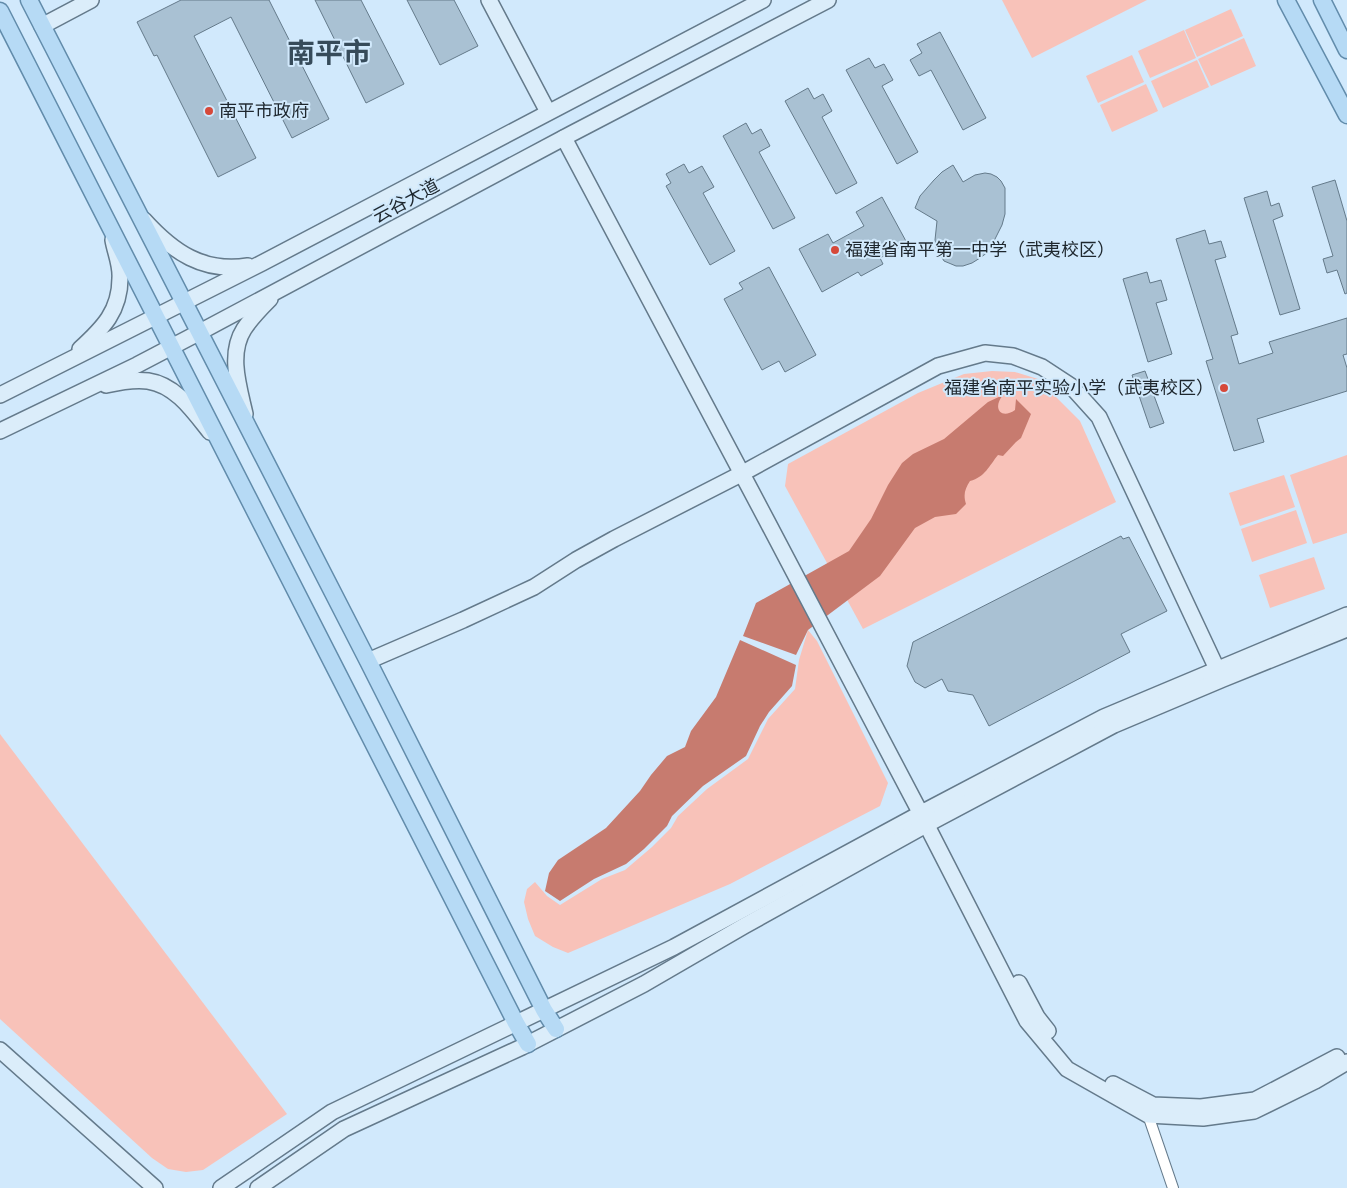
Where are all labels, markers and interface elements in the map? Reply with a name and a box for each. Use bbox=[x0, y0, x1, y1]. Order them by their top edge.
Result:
district label: 南平市 bbox=[287, 33, 371, 71]
place label: 南平市政府 bbox=[219, 98, 309, 122]
marker: 南平市政府 bbox=[203, 105, 215, 117]
street label: 云谷大道 bbox=[368, 173, 443, 228]
place label: 福建省南平第一中学（武夷校区） bbox=[845, 237, 1115, 261]
marker: 福建省南平第一中学（武夷校区） bbox=[829, 244, 841, 256]
place label: 福建省南平实验小学（武夷校区） bbox=[944, 375, 1214, 399]
marker: 福建省南平实验小学（武夷校区） bbox=[1218, 382, 1230, 394]

